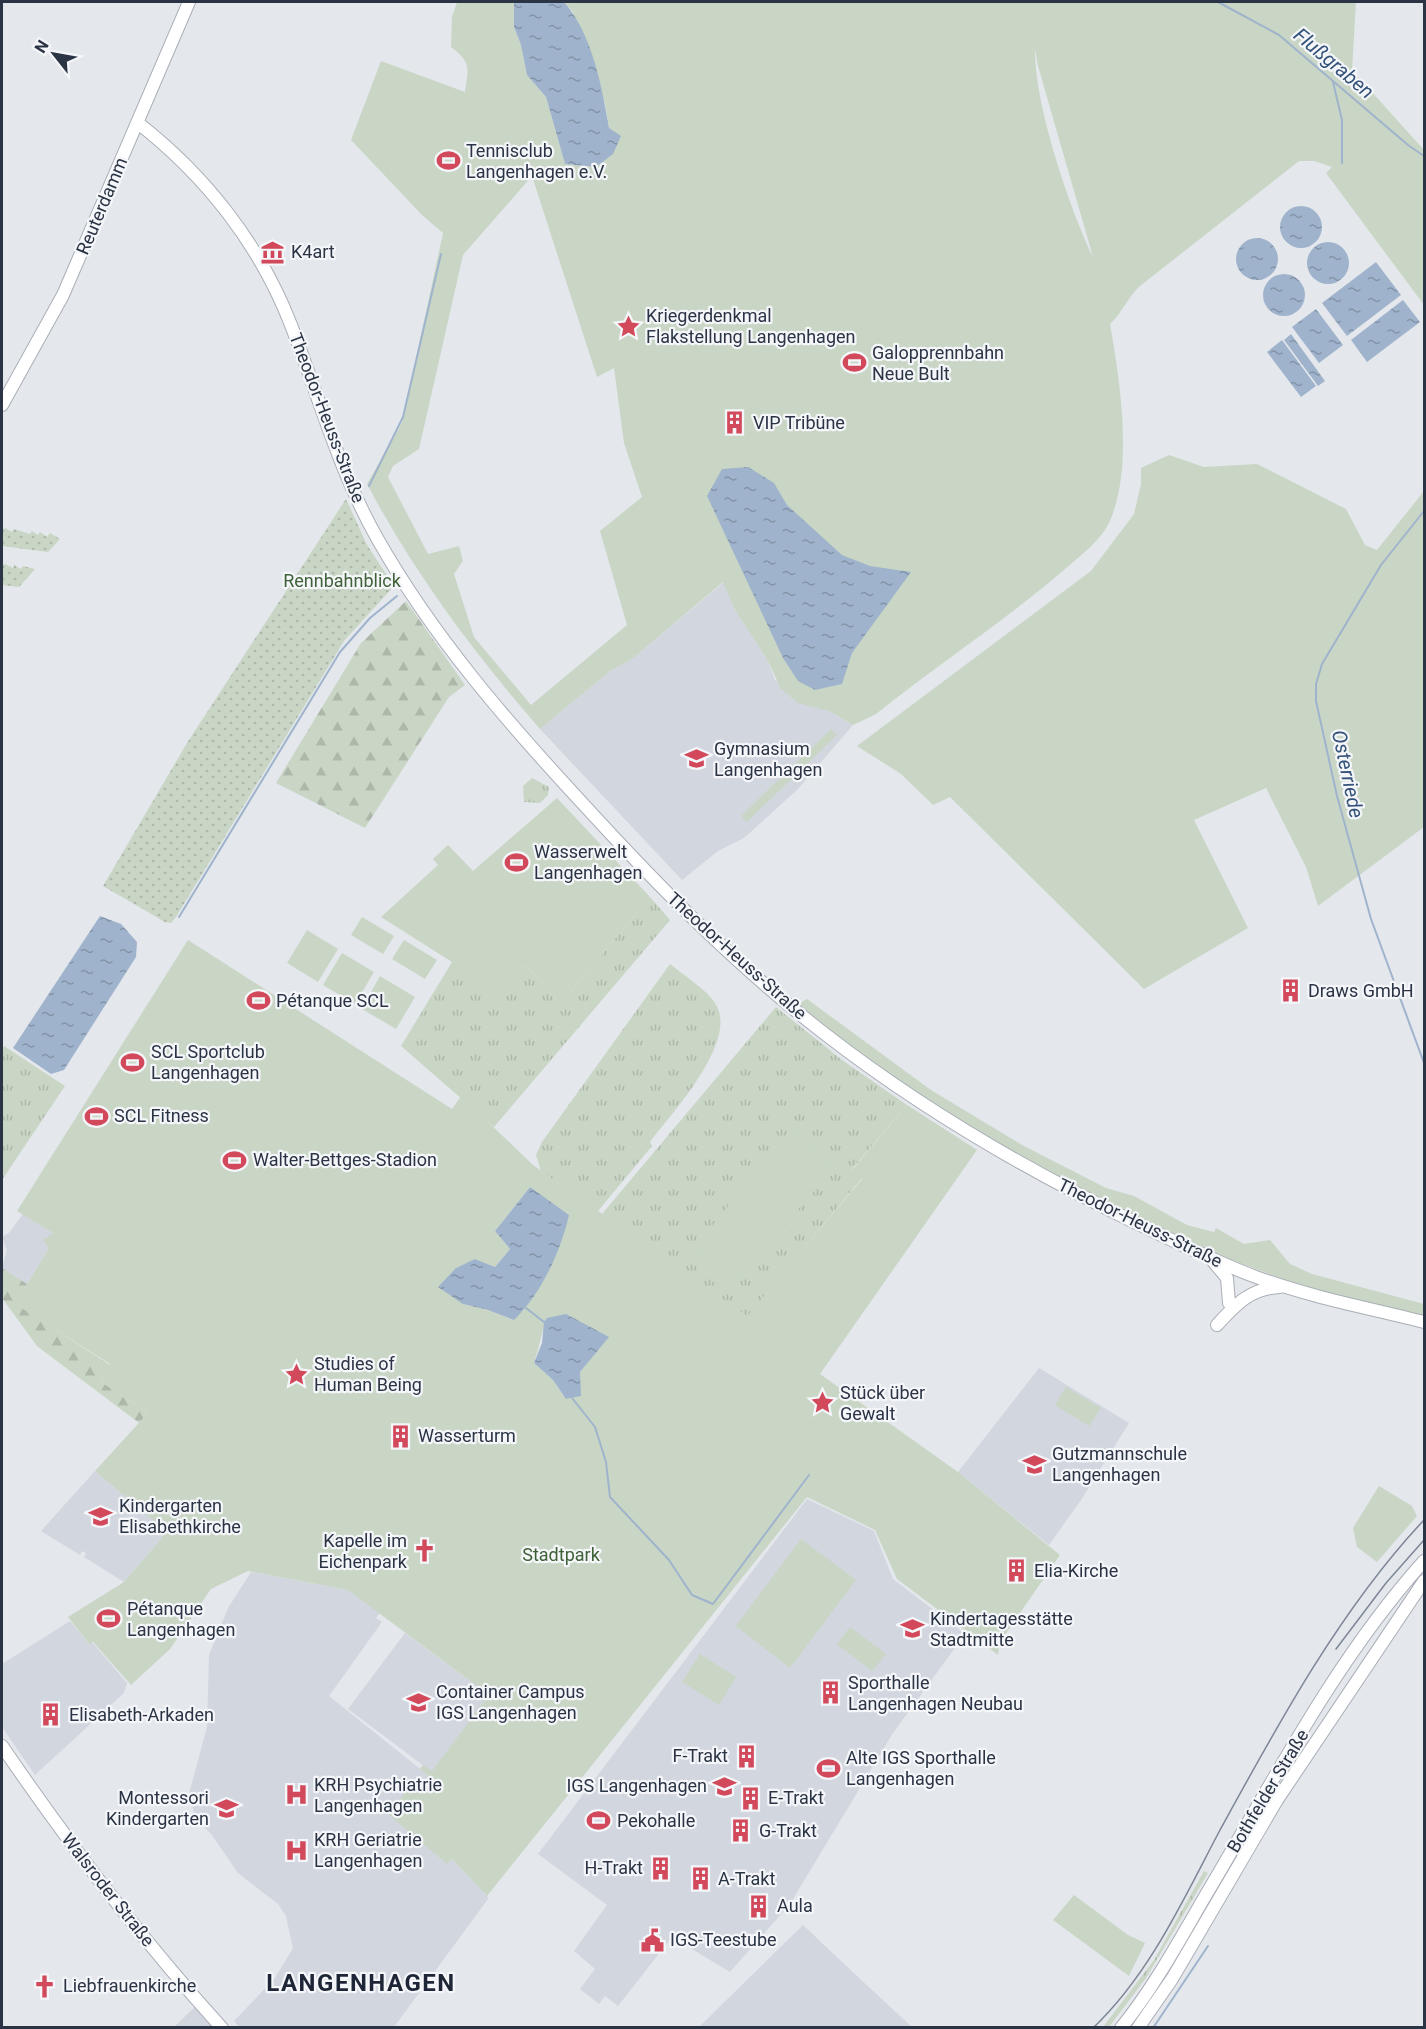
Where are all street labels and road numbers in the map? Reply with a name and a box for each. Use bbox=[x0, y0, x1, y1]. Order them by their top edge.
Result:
street label: Reuterdamm bbox=[72, 154, 131, 258]
street label: Theodor-Heuss-Straße bbox=[285, 330, 370, 506]
street label: Theodor-Heuss-Straße bbox=[663, 888, 811, 1024]
street label: Theodor-Heuss-Straße bbox=[1055, 1174, 1226, 1271]
street label: Bothfelder Straße bbox=[1223, 1725, 1313, 1856]
street label: Walsroder Straße bbox=[58, 1829, 159, 1951]

